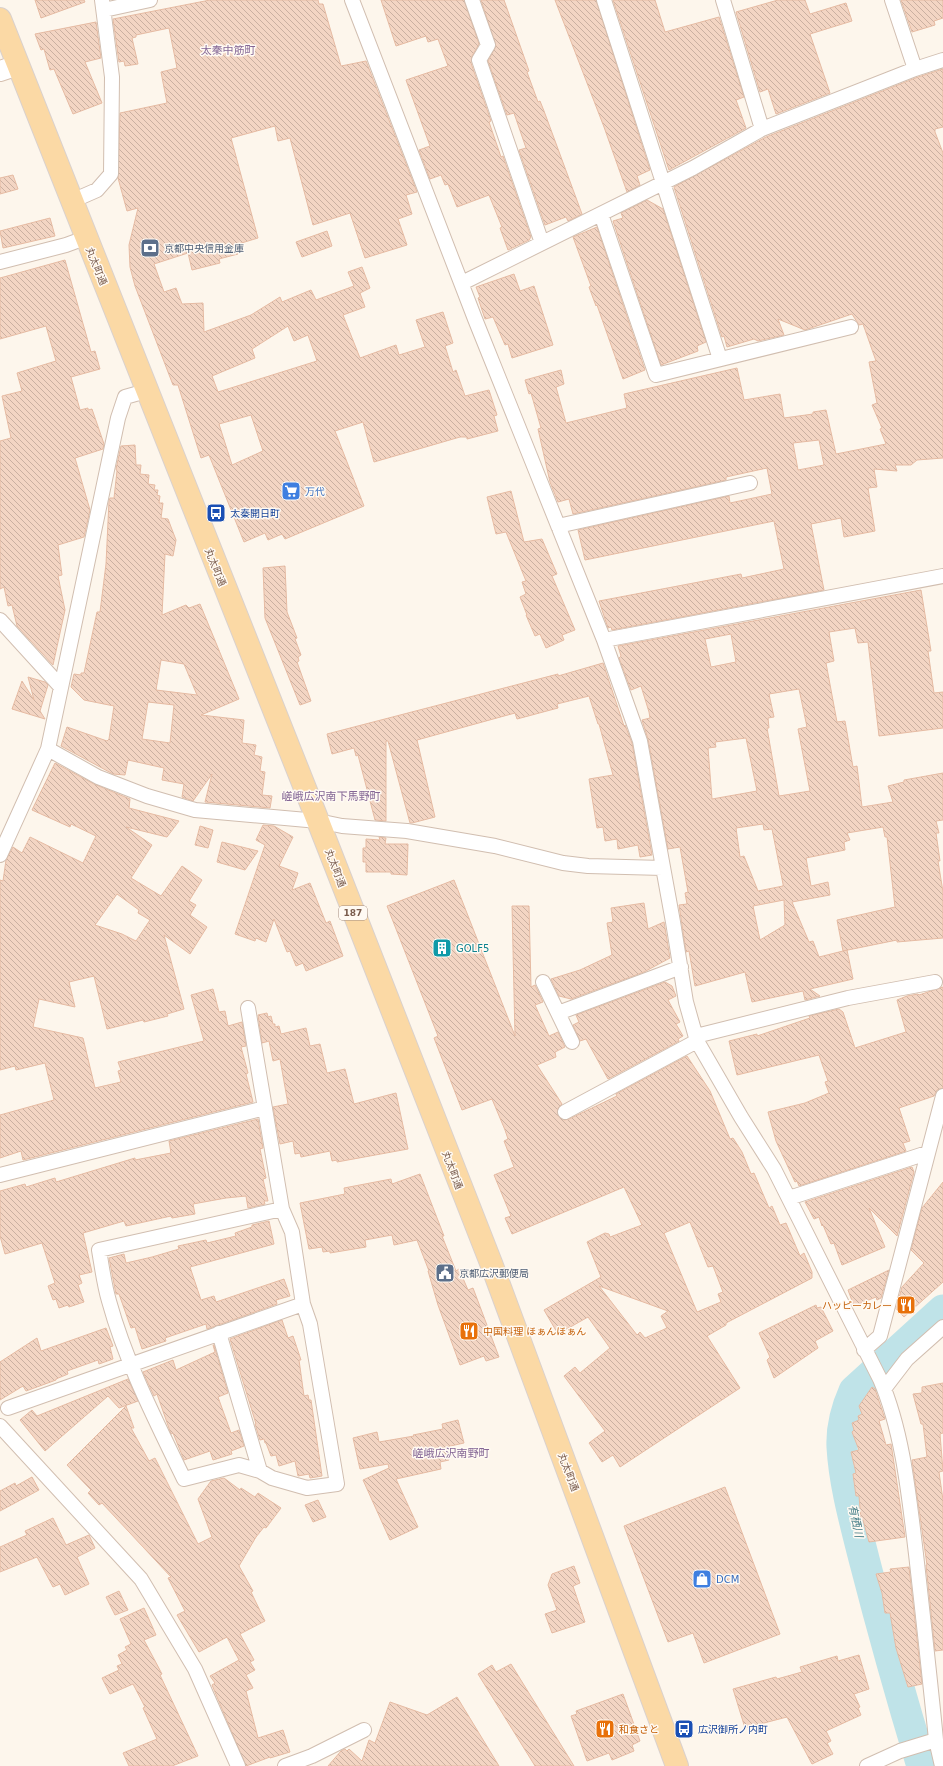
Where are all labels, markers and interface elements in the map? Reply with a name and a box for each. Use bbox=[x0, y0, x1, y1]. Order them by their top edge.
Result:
district label: 太秦中筋町 bbox=[201, 44, 256, 57]
bank icon: 京都中央信用金庫 bbox=[139, 237, 161, 259]
place label: 京都中央信用金庫 bbox=[164, 243, 244, 254]
street label: 丸太町通 bbox=[84, 246, 109, 287]
supermarket icon: 万代 bbox=[280, 480, 302, 502]
place label: 万代 bbox=[305, 486, 325, 497]
bus stop icon: 太秦開日町 bbox=[205, 502, 227, 524]
place label: 太秦開日町 bbox=[230, 508, 280, 519]
street label: 丸太町通 bbox=[203, 547, 228, 588]
district label: 嵯峨広沢南下馬野町 bbox=[282, 790, 381, 803]
street label: 丸太町通 bbox=[323, 848, 348, 889]
road number: 187 bbox=[339, 906, 367, 920]
building icon: GOLF5 bbox=[431, 937, 453, 959]
place label: GOLF5 bbox=[456, 943, 489, 954]
street label: 丸太町通 bbox=[440, 1150, 465, 1191]
public building icon: 京都広沢郵便局 bbox=[434, 1262, 456, 1284]
place label: 京都広沢郵便局 bbox=[459, 1268, 529, 1279]
restaurant icon: ハッピーカレー bbox=[895, 1294, 917, 1316]
place label: ハッピーカレー bbox=[822, 1300, 892, 1311]
restaurant icon: 中国料理 ほぁんほぁん bbox=[458, 1320, 480, 1342]
place label: 中国料理 ほぁんほぁん bbox=[483, 1326, 586, 1337]
district label: 嵯峨広沢南野町 bbox=[413, 1447, 490, 1460]
street label: 丸太町通 bbox=[556, 1452, 581, 1493]
water label: 有栖川 bbox=[846, 1504, 866, 1540]
shop icon: DCM bbox=[691, 1568, 713, 1590]
place label: DCM bbox=[716, 1574, 739, 1585]
restaurant icon: 和食さと bbox=[594, 1718, 616, 1740]
bus stop icon: 広沢御所ノ内町 bbox=[673, 1718, 695, 1740]
place label: 和食さと bbox=[619, 1724, 659, 1735]
place label: 広沢御所ノ内町 bbox=[698, 1724, 768, 1735]

